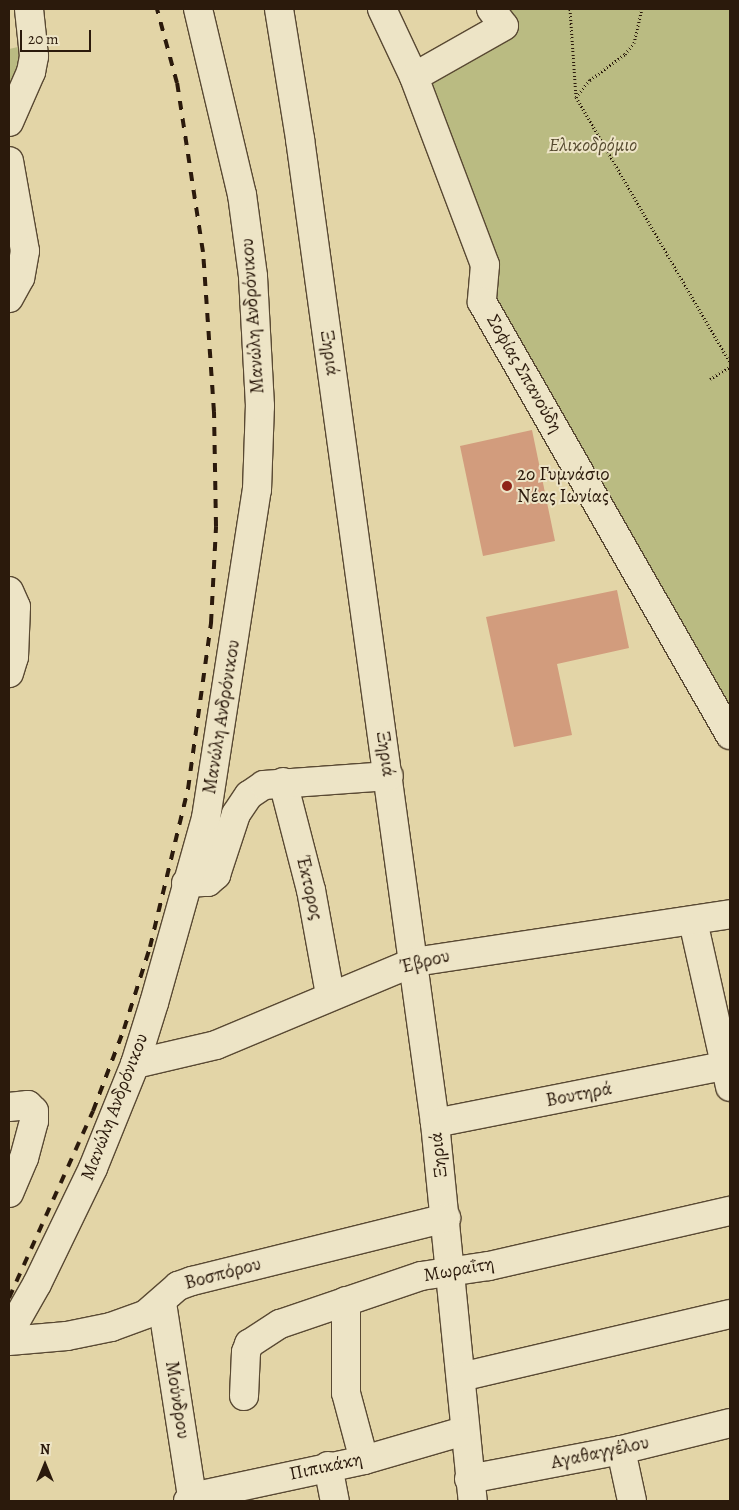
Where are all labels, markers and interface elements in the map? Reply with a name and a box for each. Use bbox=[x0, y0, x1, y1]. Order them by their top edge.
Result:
scale bar bbox=[22, 20, 94, 52]
text: 20 m bbox=[28, 29, 59, 49]
park label: Ελικοδρόμιο bbox=[549, 135, 637, 157]
street label: Μανώλη Ανδρόνικου bbox=[236, 237, 270, 395]
street label: Σοφίας Σπανούδη bbox=[481, 311, 567, 437]
street label: Ξηριά bbox=[315, 329, 343, 377]
place label: 2ο Γυμνάσιο Νέας Ιωνίας bbox=[517, 464, 610, 508]
marker: 2ο Γυμνάσιο Νέας Ιωνίας bbox=[501, 480, 513, 492]
street label: Μανώλη Ανδρόνικου bbox=[199, 638, 245, 796]
street label: Ξηριά bbox=[371, 730, 399, 778]
street label: Έκτορος bbox=[291, 854, 327, 922]
street label: Έβρου bbox=[398, 945, 452, 979]
street label: Μανώλη Ανδρόνικου bbox=[76, 1030, 154, 1184]
street label: Βουτηρά bbox=[544, 1077, 614, 1113]
street label: Ξηριά bbox=[425, 1131, 453, 1179]
street label: Βοσπόρου bbox=[182, 1253, 264, 1295]
street label: Μωραΐτη bbox=[422, 1253, 496, 1287]
street label: Μούνδρου bbox=[160, 1360, 194, 1440]
street label: Αγαθαγγέλου bbox=[549, 1431, 651, 1475]
north arrow bbox=[20, 1440, 70, 1490]
text: N bbox=[40, 1440, 50, 1459]
street label: Πιπικάκη bbox=[287, 1448, 365, 1486]

